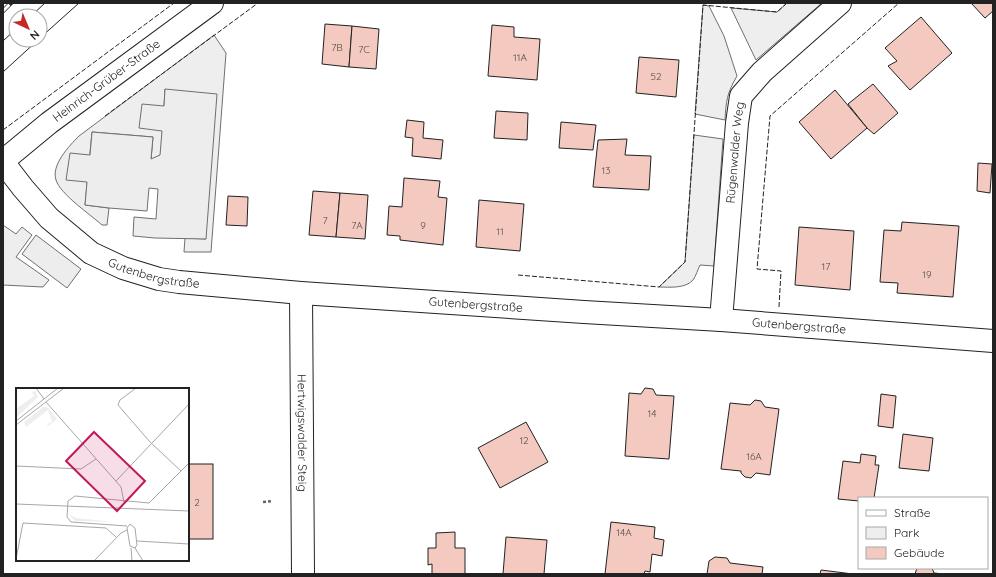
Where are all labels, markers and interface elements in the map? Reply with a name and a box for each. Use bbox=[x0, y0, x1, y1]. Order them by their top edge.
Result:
north arrow bbox=[8, 8, 48, 48]
text: N bbox=[27, 27, 43, 43]
street label: Heinrich-Grüber-Straße bbox=[49, 36, 163, 125]
house number: 7B bbox=[331, 41, 343, 54]
house number: 7C bbox=[358, 43, 370, 56]
house number: 11A bbox=[513, 51, 527, 64]
house number: 52 bbox=[651, 70, 662, 83]
street label: Rügenwalder Weg bbox=[722, 101, 747, 204]
house number: 13 bbox=[602, 164, 610, 177]
house number: 7 bbox=[322, 214, 328, 227]
house number: 7A bbox=[351, 219, 363, 232]
house number: 9 bbox=[420, 219, 426, 232]
house number: 11 bbox=[496, 225, 504, 238]
street label: Gutenbergstraße bbox=[106, 254, 201, 291]
house number: 17 bbox=[822, 260, 830, 273]
house number: 19 bbox=[922, 268, 932, 281]
street label: Gutenbergstraße bbox=[428, 294, 524, 315]
street label: Gutenbergstraße bbox=[751, 314, 847, 337]
street label: Hertwigswalder Steig bbox=[295, 374, 310, 492]
inset map bbox=[16, 388, 189, 561]
house number: 14 bbox=[648, 407, 656, 420]
house number: 12 bbox=[519, 434, 529, 447]
house number: 16A bbox=[746, 450, 762, 463]
house number: 2 bbox=[194, 496, 200, 509]
legend bbox=[858, 497, 988, 569]
text: Straße bbox=[894, 505, 931, 520]
text: Park bbox=[894, 525, 919, 540]
house number: 14A bbox=[616, 526, 632, 539]
text: Gebäude bbox=[894, 545, 945, 560]

